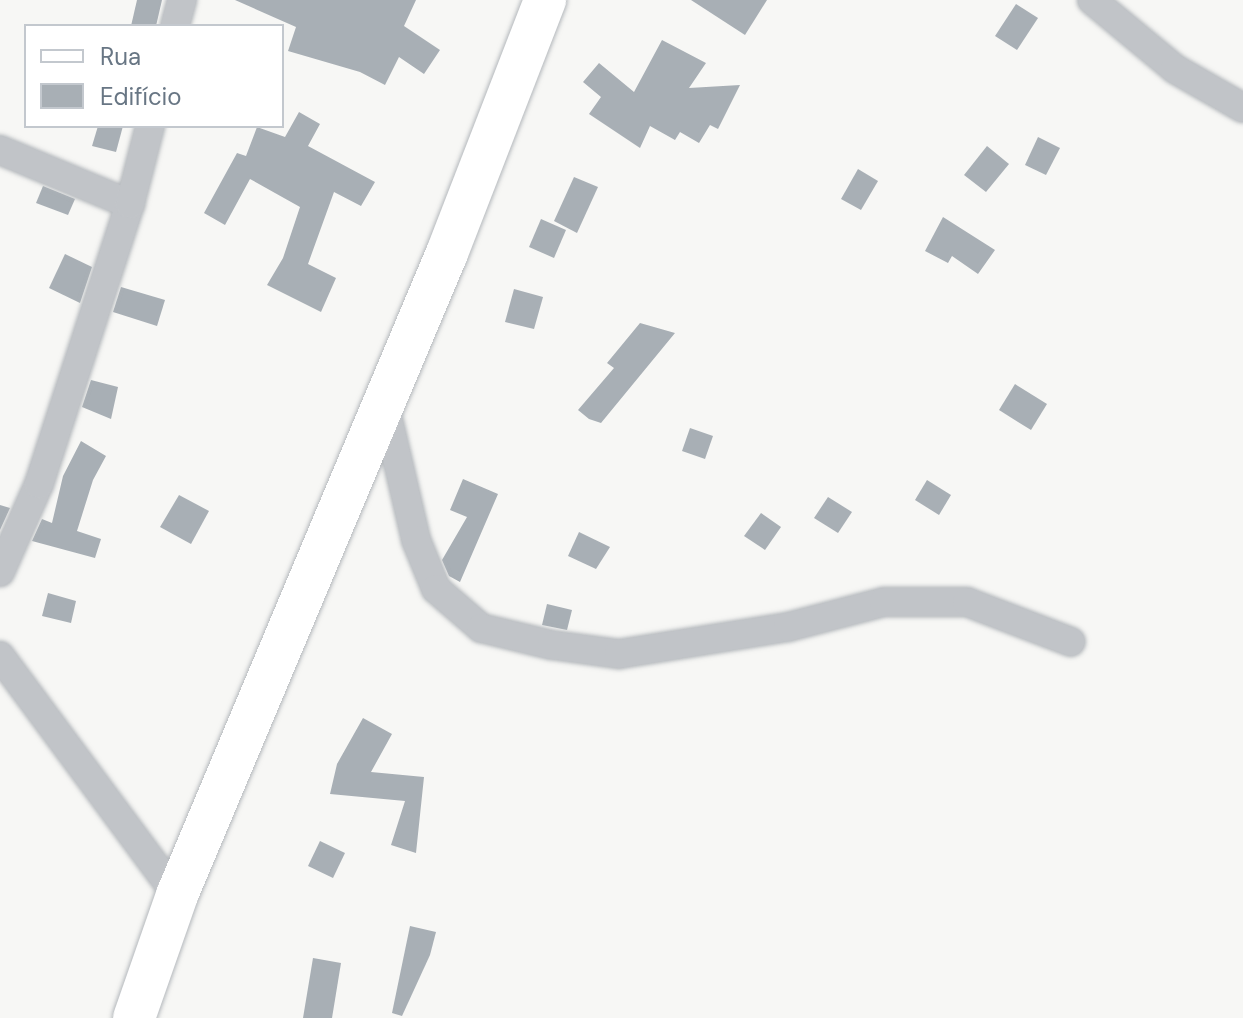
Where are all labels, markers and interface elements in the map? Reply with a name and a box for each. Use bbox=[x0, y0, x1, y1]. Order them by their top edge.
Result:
legend bbox=[24, 24, 284, 128]
text: Rua bbox=[100, 41, 141, 72]
text: Edifício bbox=[100, 81, 182, 112]

